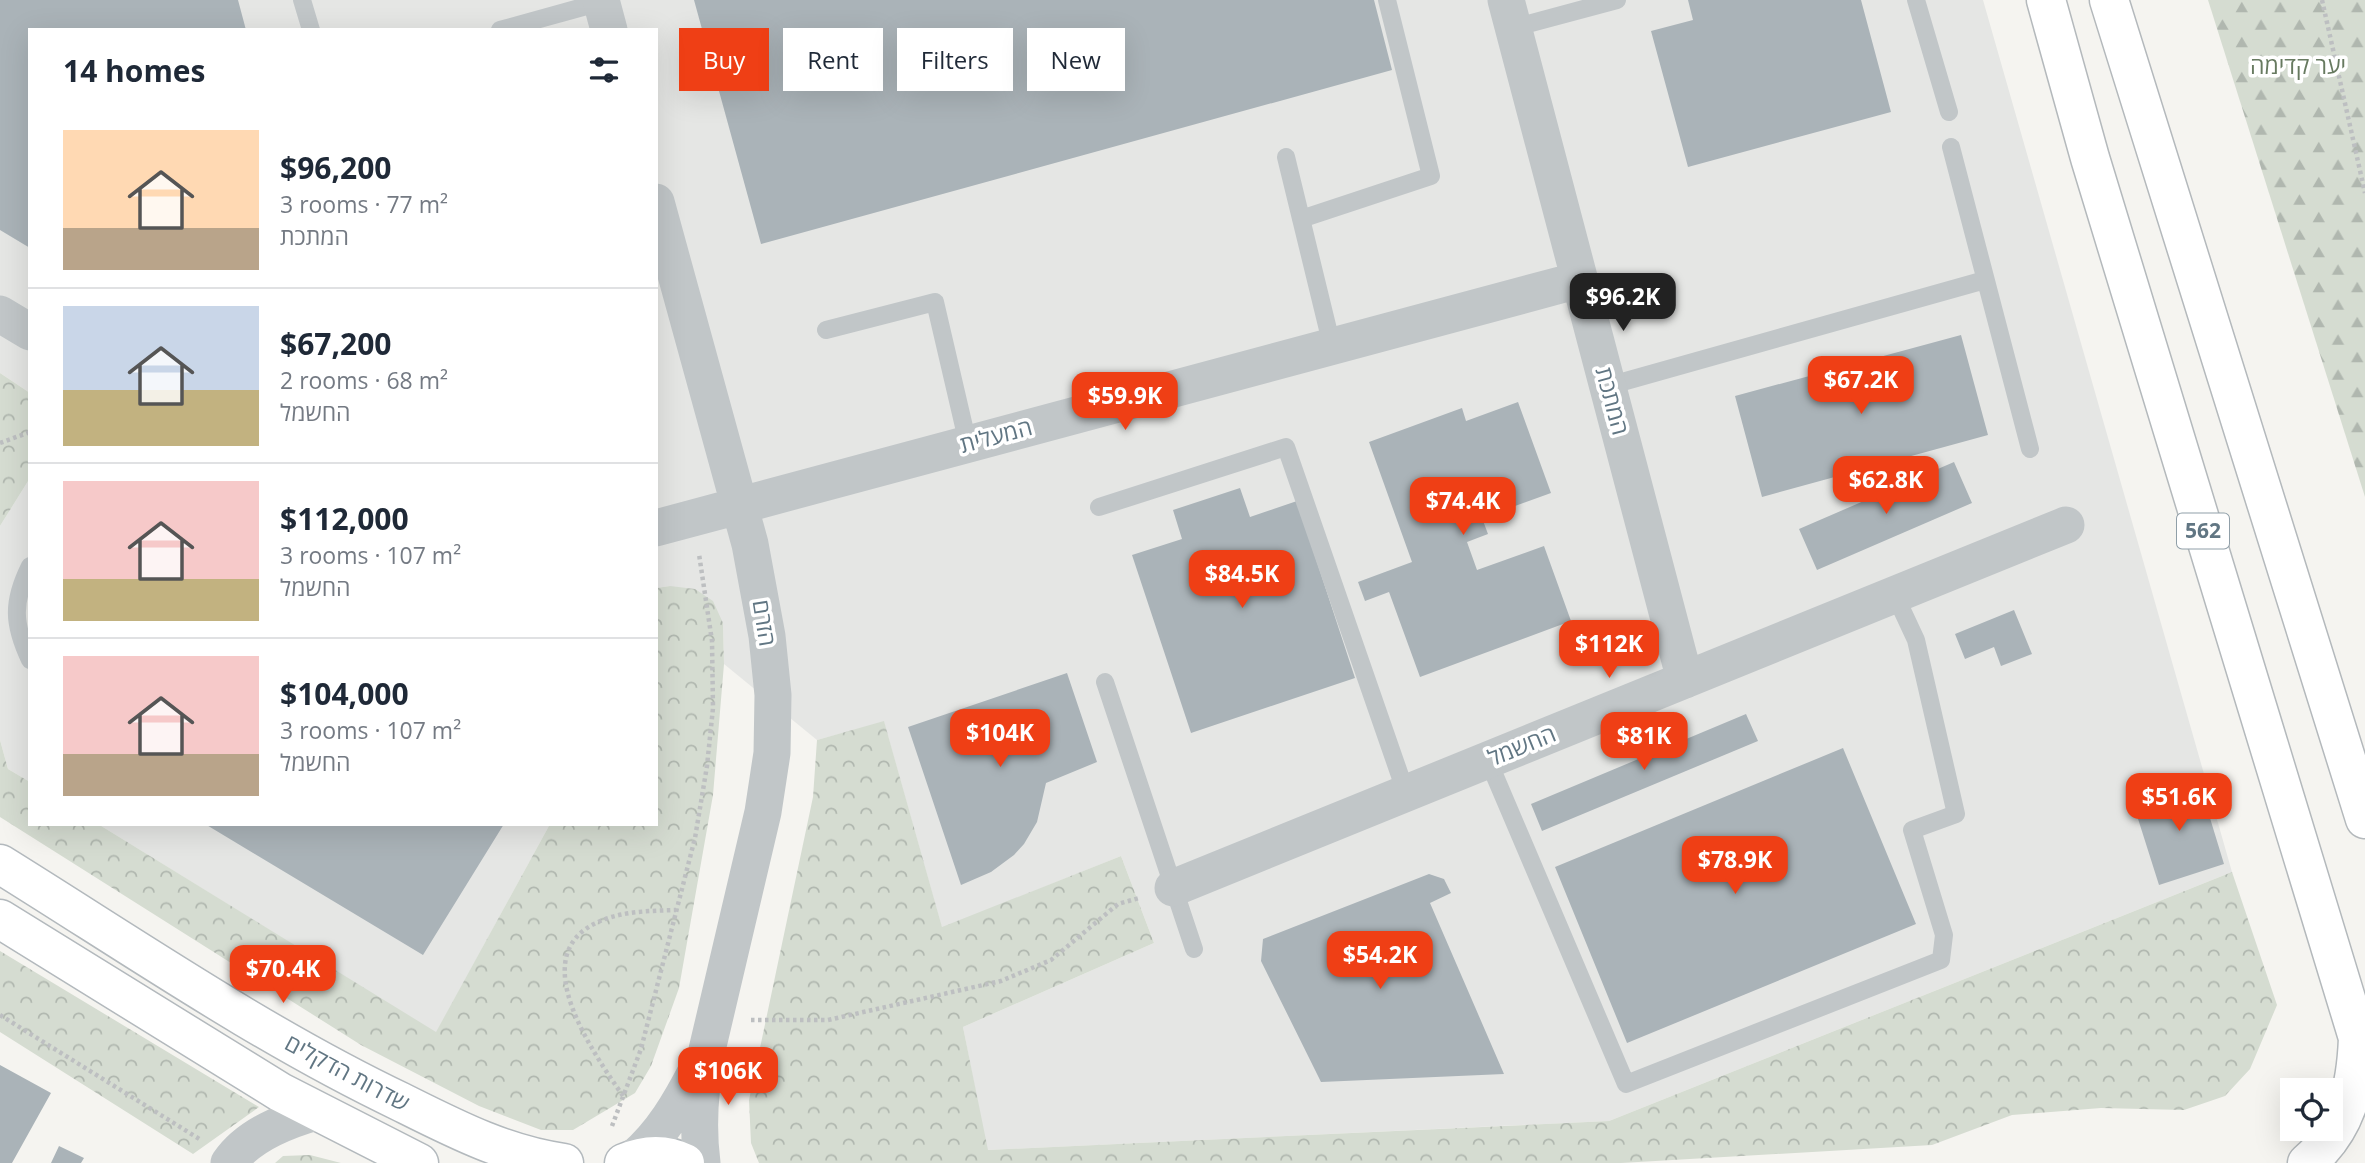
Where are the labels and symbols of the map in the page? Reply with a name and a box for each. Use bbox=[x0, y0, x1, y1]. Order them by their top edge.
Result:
park label: יער קדימה bbox=[2250, 49, 2346, 81]
pin: $96.2K bbox=[1566, 274, 1680, 333]
pin: $67.2K bbox=[1804, 356, 1918, 416]
street label: המתכת bbox=[1589, 363, 1637, 438]
pin: $59.9K bbox=[1068, 372, 1182, 432]
street label: המעלית bbox=[956, 410, 1035, 460]
pin: $62.8K bbox=[1829, 456, 1943, 516]
pin: $74.4K bbox=[1406, 477, 1520, 537]
road number: 562 bbox=[2177, 514, 2229, 548]
pin: $84.5K bbox=[1185, 550, 1299, 610]
street label: הזרם bbox=[746, 597, 784, 648]
pin: $112K bbox=[1560, 620, 1658, 680]
pin: $104K bbox=[951, 710, 1049, 769]
pin: $81K bbox=[1603, 712, 1685, 772]
street label: החשמל bbox=[1483, 717, 1560, 773]
pin: $51.6K bbox=[2122, 774, 2236, 833]
pin: $78.9K bbox=[1678, 836, 1792, 896]
pin: $54.2K bbox=[1323, 932, 1437, 991]
pin: $70.4K bbox=[226, 946, 340, 1005]
street label: שדרות הדקלים bbox=[280, 1026, 415, 1118]
pin: $106K bbox=[679, 1048, 777, 1107]

